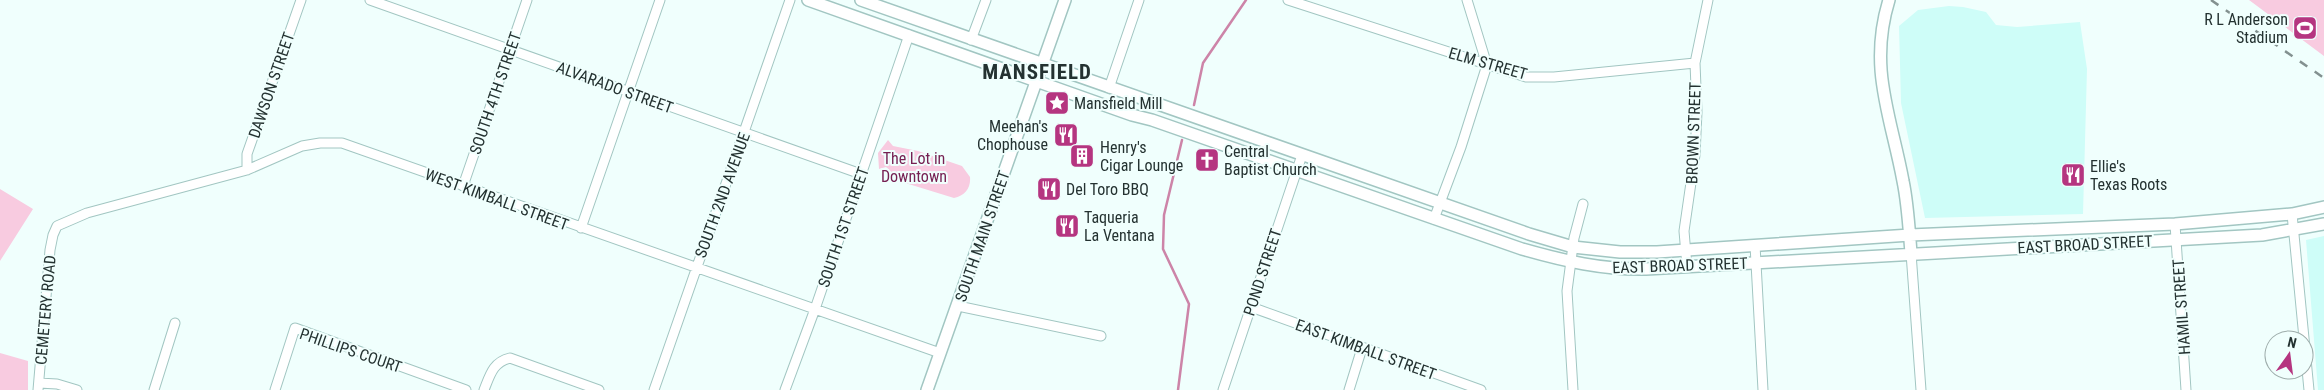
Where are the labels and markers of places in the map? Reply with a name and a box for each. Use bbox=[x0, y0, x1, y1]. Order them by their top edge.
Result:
place label: R L Anderson Stadium bbox=[2204, 10, 2288, 47]
sports icon: R L Anderson Stadium bbox=[2292, 15, 2318, 41]
place icon: Mansfield Mill bbox=[1044, 90, 1070, 116]
place label: Mansfield Mill bbox=[1074, 94, 1163, 113]
place label: Meehan's Chophouse bbox=[977, 117, 1048, 154]
restaurant icon: Meehan's Chophouse bbox=[1053, 122, 1079, 148]
place label: Henry's Cigar Lounge bbox=[1100, 138, 1183, 175]
place label: Central Baptist Church bbox=[1224, 142, 1317, 179]
building icon: Henry's Cigar Lounge bbox=[1069, 143, 1095, 169]
church icon: Central Baptist Church bbox=[1194, 147, 1220, 173]
place label: Ellie's Texas Roots bbox=[2090, 157, 2167, 194]
restaurant icon: Ellie's Texas Roots bbox=[2060, 162, 2086, 188]
restaurant icon: Del Toro BBQ bbox=[1036, 176, 1062, 202]
place label: Del Toro BBQ bbox=[1066, 180, 1149, 199]
place label: Taqueria La Ventana bbox=[1084, 208, 1155, 245]
restaurant icon: Taqueria La Ventana bbox=[1054, 213, 1080, 239]

